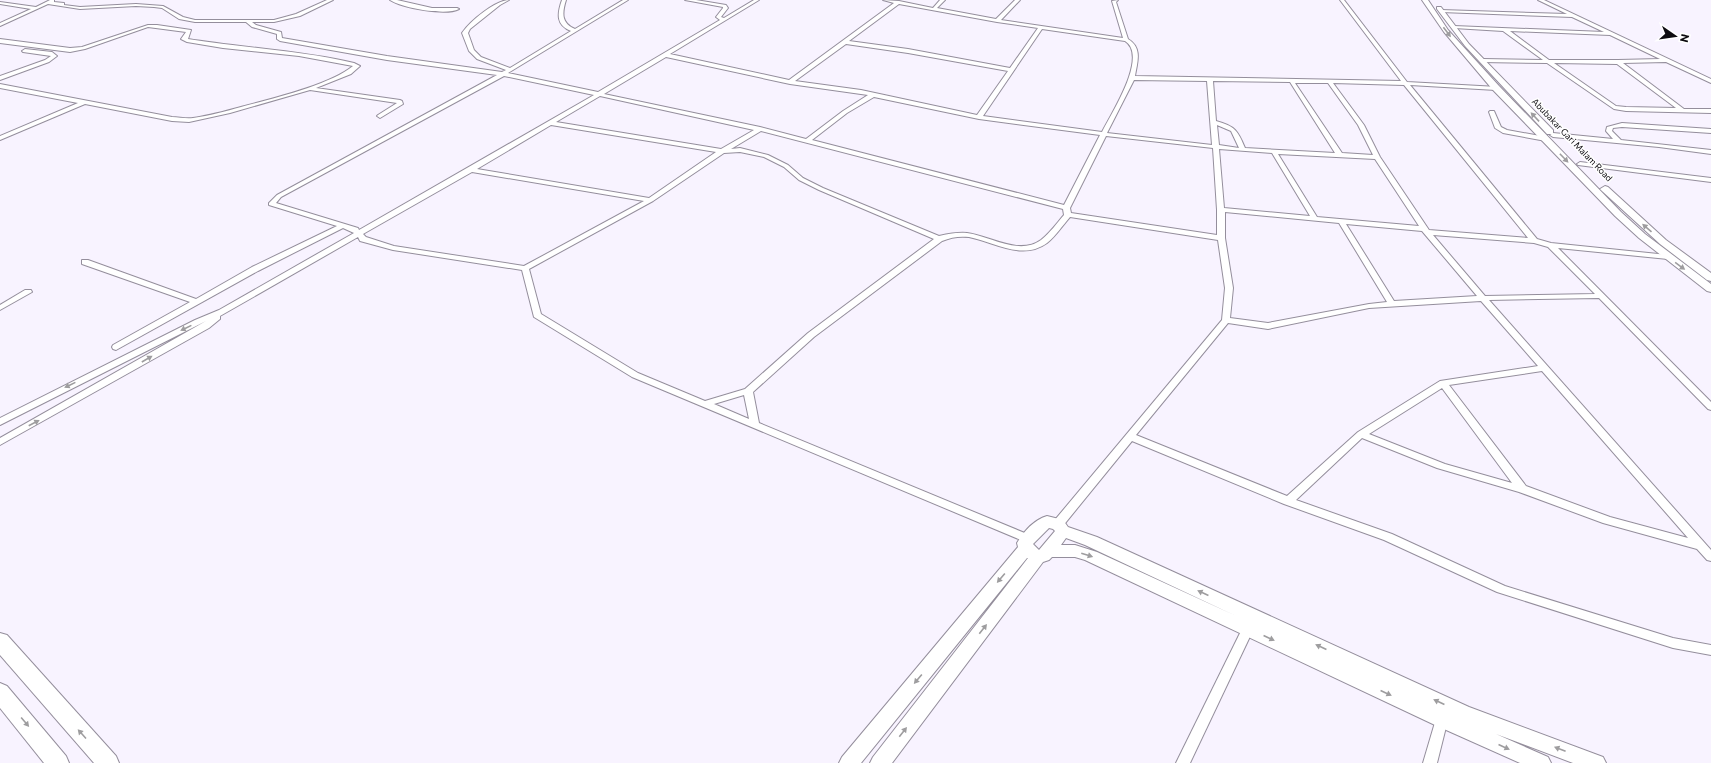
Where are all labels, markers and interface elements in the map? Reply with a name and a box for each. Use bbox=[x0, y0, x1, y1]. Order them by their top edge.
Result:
north arrow bbox=[1655, 16, 1695, 56]
one-way arrow bbox=[1443, 27, 1451, 37]
text: N bbox=[1678, 33, 1692, 44]
street label: Abubakar Gari Malam Road bbox=[1530, 96, 1615, 183]
one-way arrow bbox=[1531, 112, 1540, 122]
one-way arrow bbox=[1559, 153, 1569, 163]
one-way arrow bbox=[1642, 224, 1652, 233]
one-way arrow bbox=[1674, 261, 1685, 270]
one-way arrow bbox=[181, 324, 192, 331]
one-way arrow bbox=[141, 355, 153, 362]
one-way arrow bbox=[64, 382, 76, 389]
one-way arrow bbox=[28, 420, 40, 427]
one-way arrow bbox=[1081, 552, 1093, 558]
one-way arrow bbox=[996, 573, 1005, 584]
one-way arrow bbox=[1197, 590, 1208, 596]
one-way arrow bbox=[978, 624, 986, 634]
one-way arrow bbox=[1263, 635, 1274, 641]
one-way arrow bbox=[1315, 644, 1326, 650]
one-way arrow bbox=[914, 673, 923, 684]
one-way arrow bbox=[1381, 690, 1392, 696]
one-way arrow bbox=[1433, 699, 1444, 705]
one-way arrow bbox=[20, 717, 29, 728]
one-way arrow bbox=[899, 727, 908, 738]
one-way arrow bbox=[77, 729, 86, 739]
one-way arrow bbox=[1499, 744, 1510, 750]
one-way arrow bbox=[1553, 746, 1565, 752]

